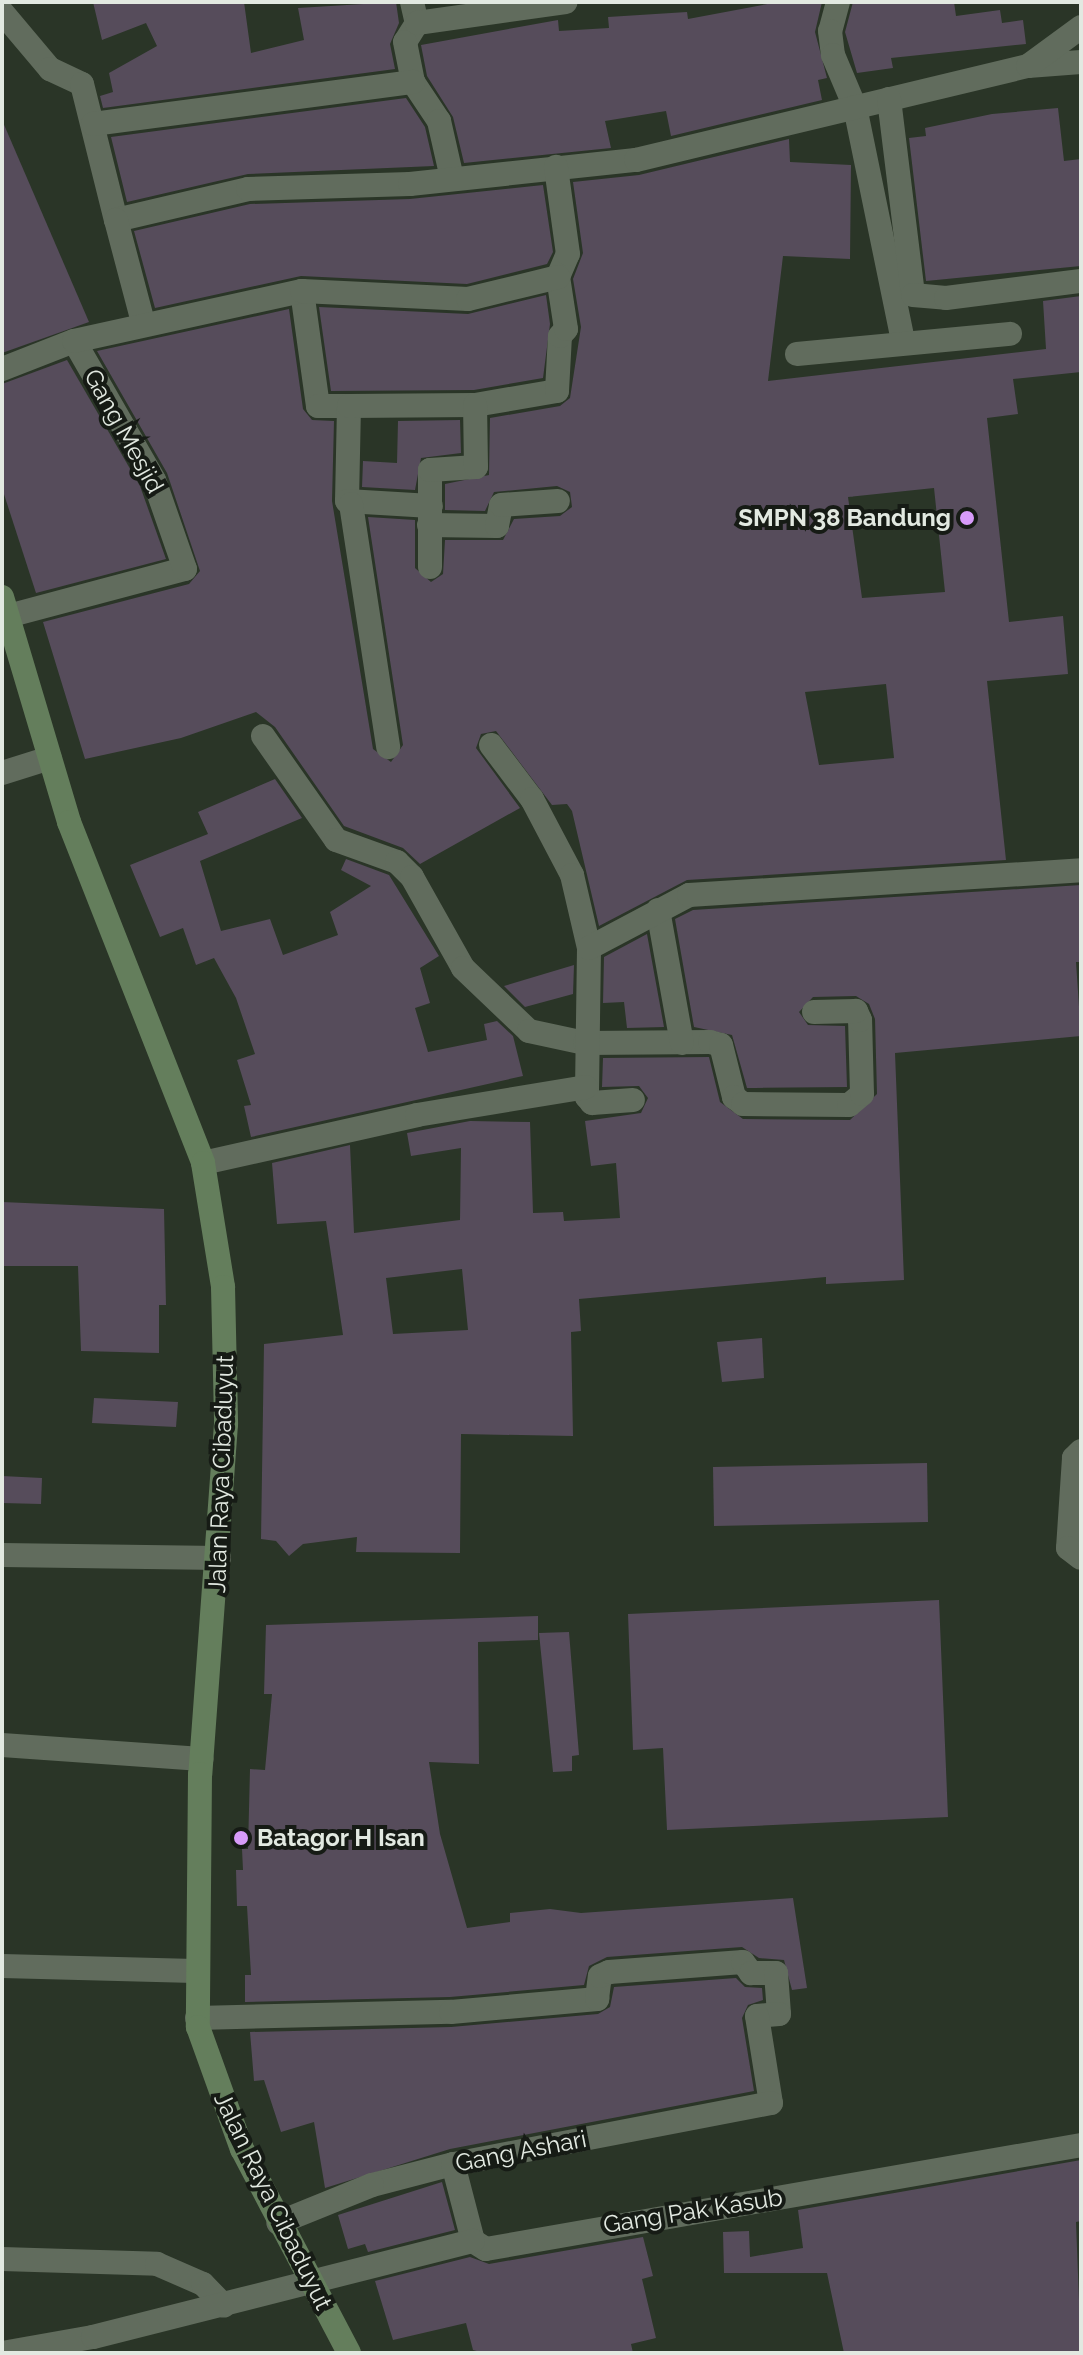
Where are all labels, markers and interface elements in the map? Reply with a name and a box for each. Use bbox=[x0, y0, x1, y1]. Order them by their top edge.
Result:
street label: Gang Mesjid bbox=[78, 364, 170, 498]
place label: SMPN 38 Bandung bbox=[738, 504, 951, 532]
marker: SMPN 38 Bandung bbox=[958, 509, 976, 527]
street label: Jalan Raya Cibaduyut bbox=[202, 1354, 240, 1594]
place label: Batagor H Isan bbox=[257, 1824, 425, 1852]
marker: Batagor H Isan bbox=[232, 1829, 250, 1847]
street label: Jalan Raya Cibaduyut bbox=[208, 2088, 338, 2314]
street label: Gang Ashari bbox=[453, 2124, 589, 2178]
street label: Gang Pak Kasub bbox=[601, 2183, 785, 2239]

